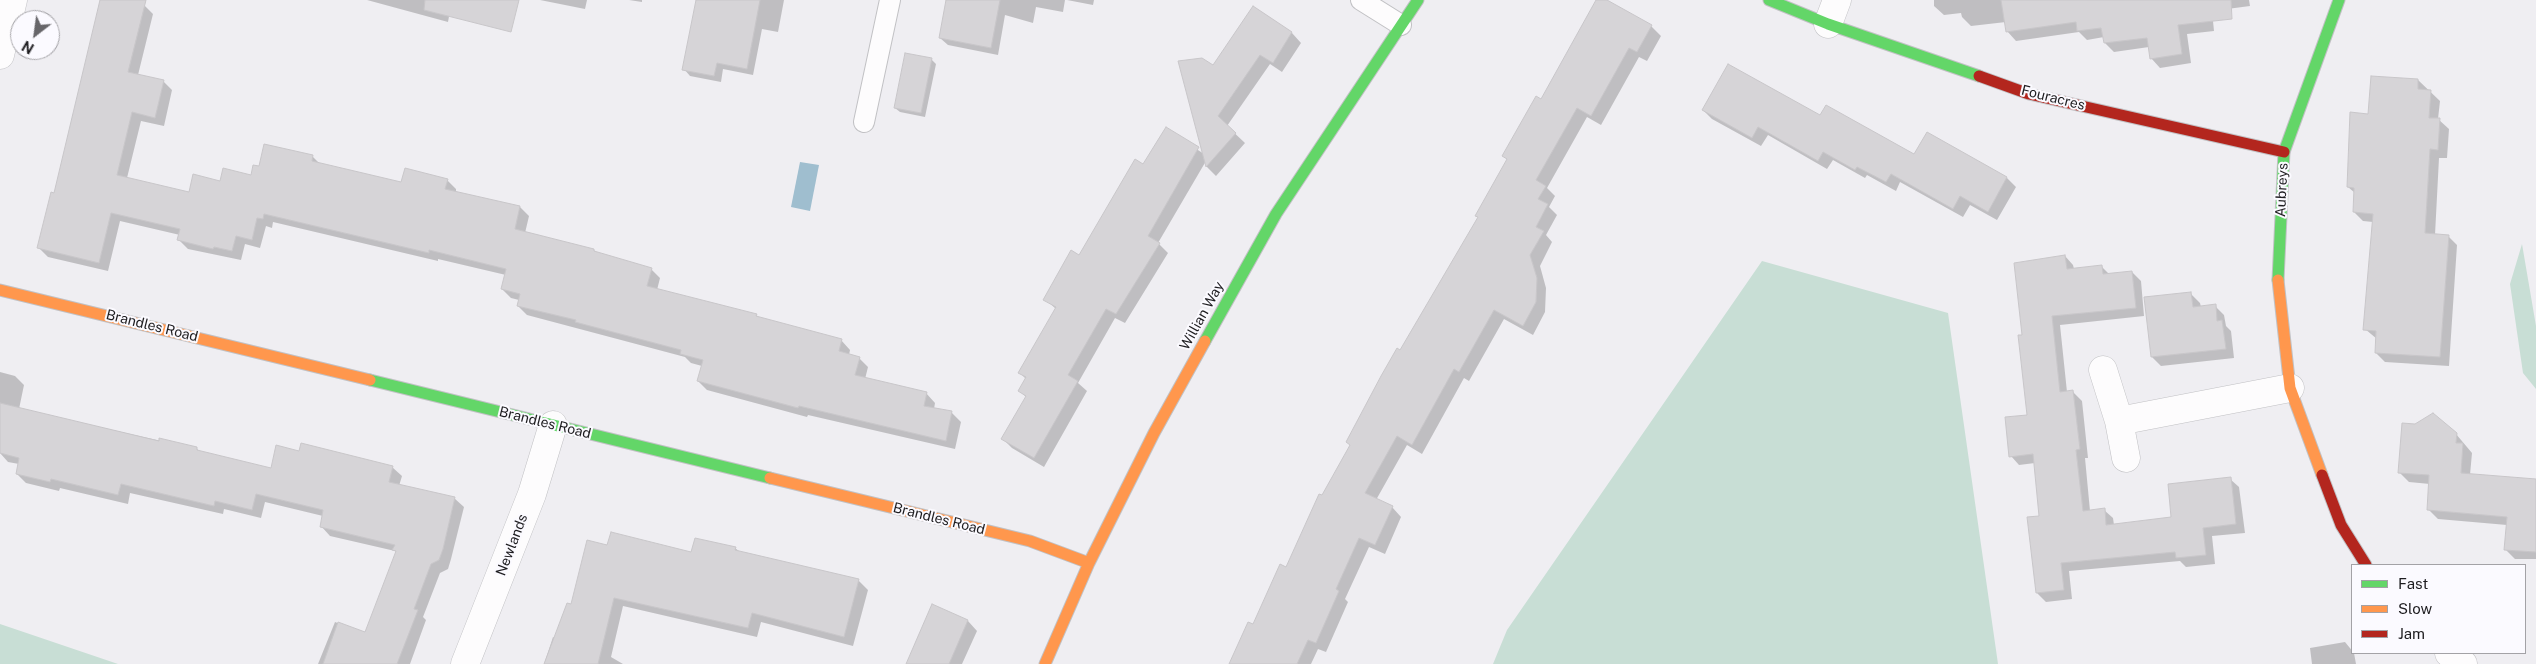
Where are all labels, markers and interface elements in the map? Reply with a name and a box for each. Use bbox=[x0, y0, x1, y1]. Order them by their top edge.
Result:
north arrow bbox=[10, 10, 60, 60]
text: N bbox=[19, 37, 37, 57]
street label: Fouracres bbox=[2019, 82, 2087, 114]
street label: Aubreys bbox=[2272, 163, 2292, 217]
street label: Willian Way bbox=[1176, 279, 1228, 353]
street label: Brandles Road bbox=[104, 306, 200, 346]
street label: Brandles Road bbox=[497, 403, 593, 443]
street label: Brandles Road bbox=[891, 499, 987, 539]
street label: Newlands bbox=[493, 512, 531, 578]
legend bbox=[2351, 564, 2526, 654]
text: Fast bbox=[2398, 575, 2428, 592]
text: Slow bbox=[2398, 600, 2432, 617]
text: Jam bbox=[2398, 625, 2425, 642]

